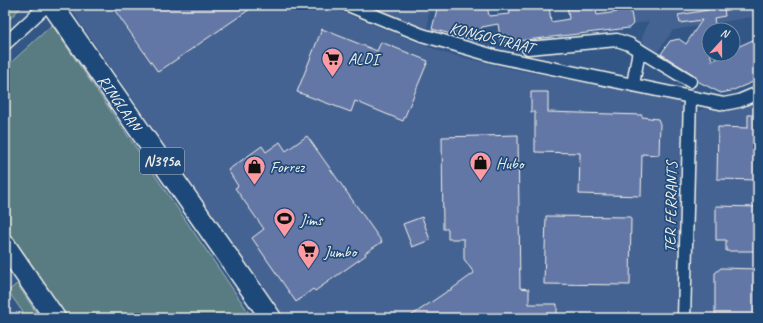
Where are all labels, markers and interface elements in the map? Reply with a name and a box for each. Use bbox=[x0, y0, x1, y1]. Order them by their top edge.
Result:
street label: KONGOSTRAAT bbox=[448, 18, 540, 59]
north arrow bbox=[701, 22, 741, 62]
text: N bbox=[719, 25, 732, 41]
supermarket icon: ALDI bbox=[320, 45, 346, 78]
place label: ALDI bbox=[348, 49, 382, 69]
street label: RINGLAAN bbox=[93, 71, 148, 137]
road number: N395a bbox=[140, 148, 184, 174]
shop icon: Hubo bbox=[468, 150, 494, 183]
shop icon: Forrez bbox=[242, 153, 268, 186]
place label: Hubo bbox=[496, 154, 526, 174]
place label: Forrez bbox=[270, 157, 305, 177]
street label: TER FERRANTS bbox=[660, 159, 682, 253]
sports icon: Jims bbox=[271, 206, 297, 239]
place label: Jims bbox=[299, 210, 324, 230]
supermarket icon: Jumbo bbox=[296, 238, 322, 271]
place label: Jumbo bbox=[323, 242, 358, 262]

